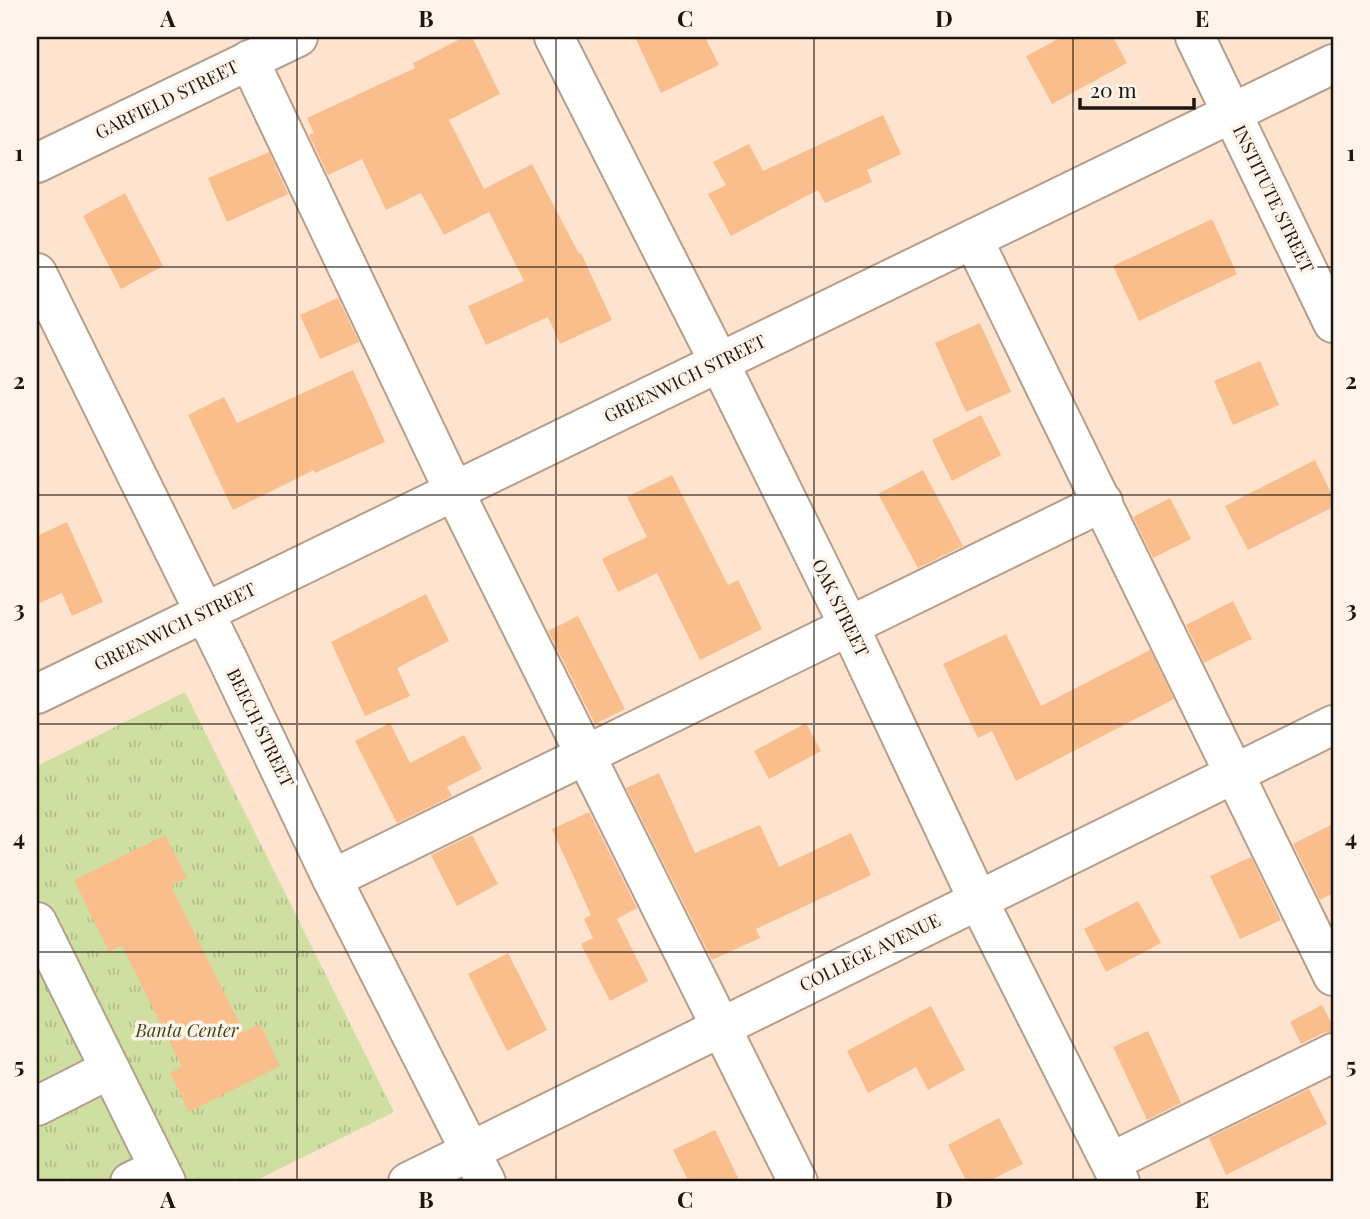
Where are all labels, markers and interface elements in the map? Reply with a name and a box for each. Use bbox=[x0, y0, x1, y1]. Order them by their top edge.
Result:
text: A bbox=[159, 2, 176, 33]
text: B bbox=[418, 2, 434, 33]
text: C bbox=[677, 2, 693, 33]
text: D bbox=[935, 2, 953, 33]
text: E bbox=[1195, 2, 1209, 33]
street label: GARFIELD STREET bbox=[91, 54, 242, 144]
scale bar bbox=[1080, 66, 1193, 110]
text: 20 m bbox=[1090, 75, 1137, 103]
street label: INSTITUTE STREET bbox=[1228, 121, 1320, 276]
text: 1 bbox=[15, 136, 24, 167]
text: 1 bbox=[1347, 136, 1356, 167]
street label: GREENWICH STREET bbox=[600, 328, 770, 428]
text: 2 bbox=[13, 364, 25, 395]
text: 2 bbox=[1345, 364, 1357, 395]
street label: OAK STREET bbox=[807, 555, 875, 660]
street label: GREENWICH STREET bbox=[90, 576, 260, 676]
text: 3 bbox=[13, 592, 25, 623]
text: 3 bbox=[1345, 592, 1357, 623]
street label: BEECH STREET bbox=[222, 664, 300, 791]
text: 4 bbox=[13, 821, 25, 852]
text: 4 bbox=[1345, 821, 1357, 852]
street label: COLLEGE AVENUE bbox=[795, 908, 944, 997]
park label: Banta Center bbox=[135, 1018, 240, 1042]
text: 5 bbox=[14, 1049, 24, 1080]
text: 5 bbox=[1346, 1049, 1356, 1080]
text: A bbox=[159, 1183, 176, 1214]
text: B bbox=[418, 1183, 434, 1214]
text: C bbox=[677, 1183, 693, 1214]
text: D bbox=[935, 1183, 953, 1214]
text: E bbox=[1195, 1183, 1209, 1214]

